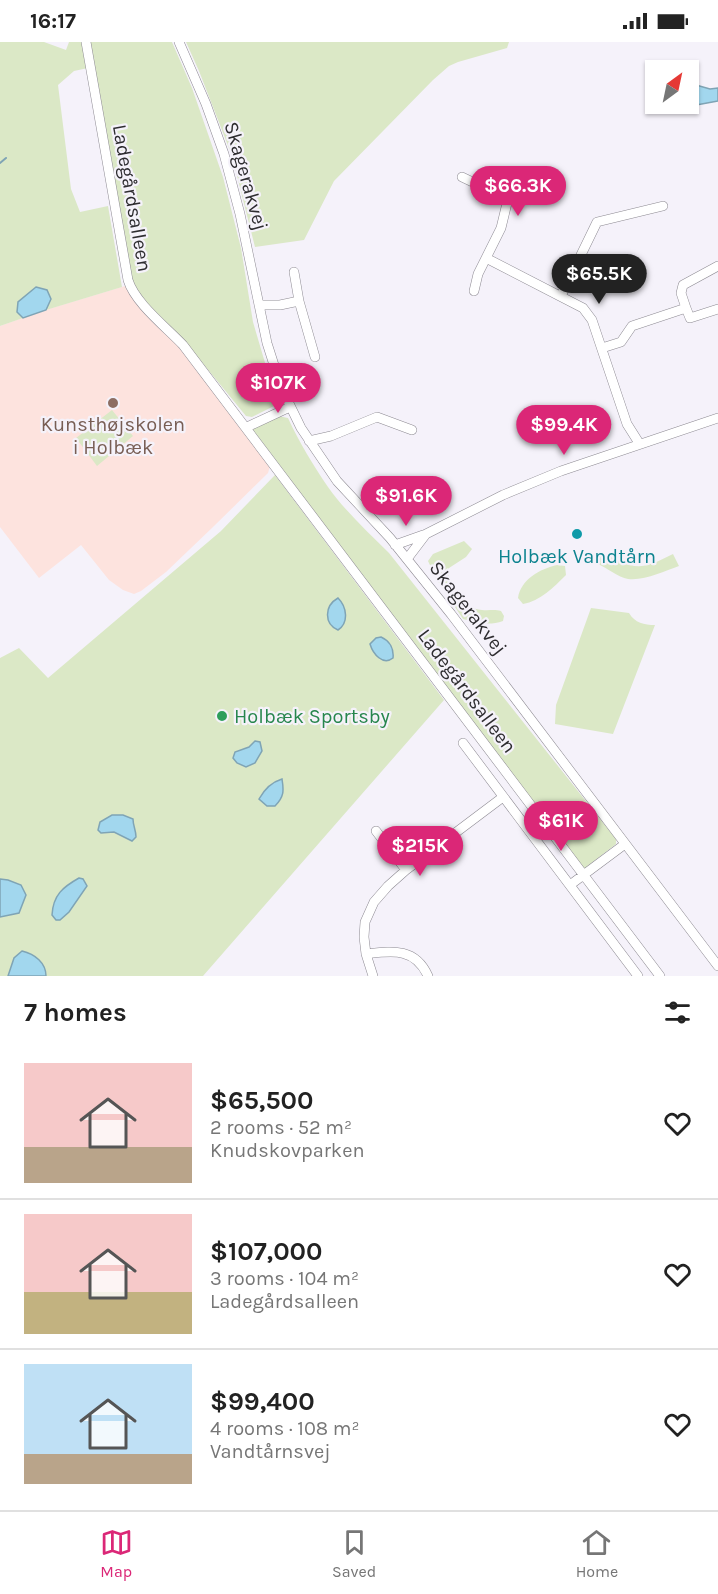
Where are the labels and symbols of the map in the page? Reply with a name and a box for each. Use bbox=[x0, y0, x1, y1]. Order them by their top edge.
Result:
north arrow bbox=[645, 60, 699, 114]
street label: Skagerakvej bbox=[220, 119, 272, 233]
street label: Ladegårdsalleen bbox=[108, 123, 156, 273]
pin: $66.3K bbox=[469, 166, 567, 217]
pin: $65.5K bbox=[550, 254, 648, 305]
pin: $107K bbox=[236, 363, 320, 414]
marker: Kunsthøjskolen i Holbæk bbox=[106, 396, 120, 410]
pin: $99.4K bbox=[515, 405, 613, 456]
place label: Kunsthøjskolen i Holbæk bbox=[41, 413, 185, 459]
pin: $91.6K bbox=[357, 476, 455, 527]
marker: Holbæk Vandtårn bbox=[570, 527, 584, 541]
place label: Holbæk Vandtårn bbox=[498, 545, 656, 568]
street label: Skagerakvej bbox=[424, 557, 512, 659]
street label: Ladegårdsalleen bbox=[413, 624, 521, 758]
place label: Holbæk Sportsby bbox=[234, 705, 390, 728]
marker: Holbæk Sportsby bbox=[215, 709, 229, 723]
pin: $61K bbox=[525, 801, 597, 852]
pin: $215K bbox=[378, 826, 462, 877]

